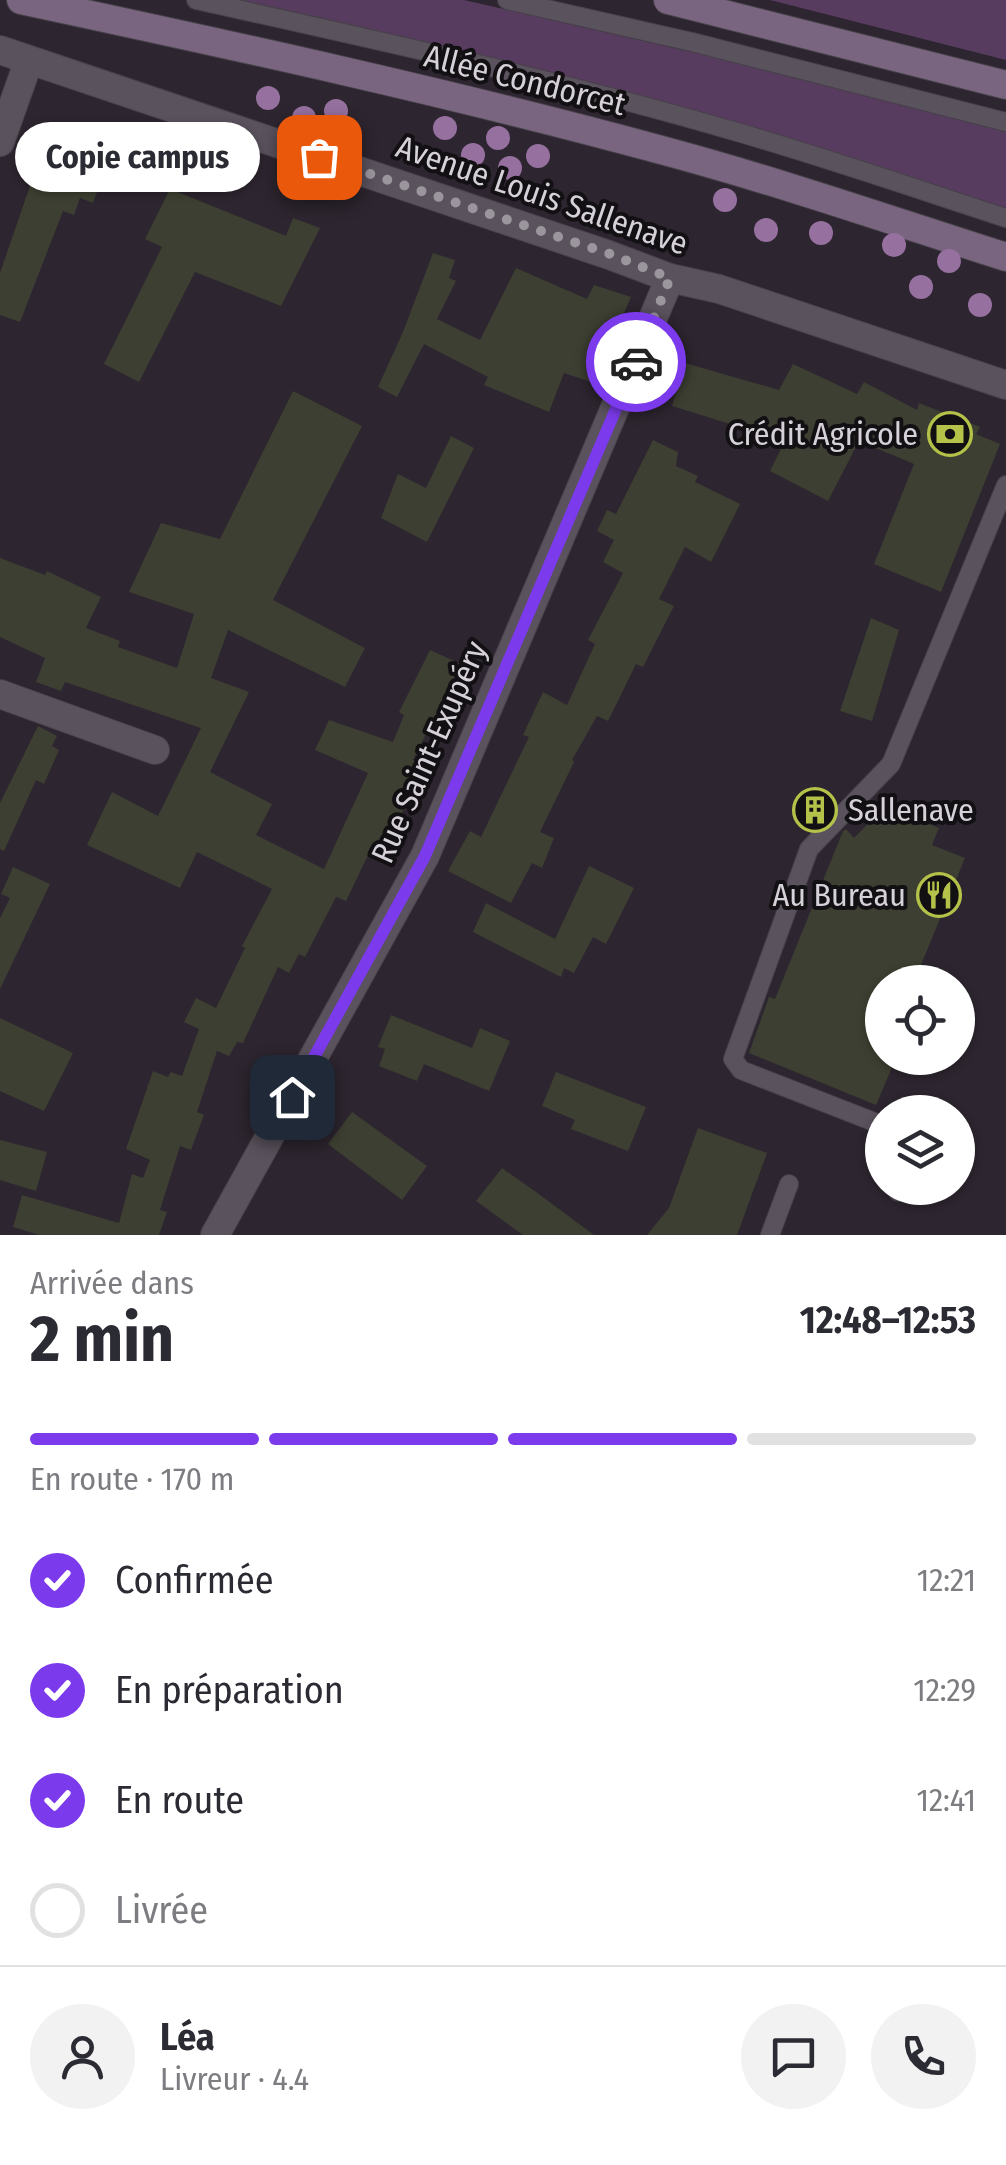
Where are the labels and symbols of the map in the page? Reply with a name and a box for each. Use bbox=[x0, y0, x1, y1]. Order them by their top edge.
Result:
street label: Allée Condorcet bbox=[421, 37, 630, 123]
pin bbox=[277, 115, 362, 200]
callout: Copie campus bbox=[14, 122, 259, 192]
street label: Avenue Louis Sallenave bbox=[391, 127, 693, 263]
courier bbox=[586, 312, 686, 412]
bank icon: Crédit Agricole bbox=[927, 411, 973, 457]
place label: Crédit Agricole bbox=[728, 415, 918, 453]
street label: Rue Saint-Exupéry bbox=[363, 635, 495, 869]
building icon: Sallenave bbox=[792, 787, 838, 833]
place label: Sallenave bbox=[848, 791, 974, 829]
restaurant icon: Au Bureau bbox=[916, 872, 962, 918]
place label: Au Bureau bbox=[772, 876, 906, 914]
pin bbox=[250, 1055, 335, 1140]

